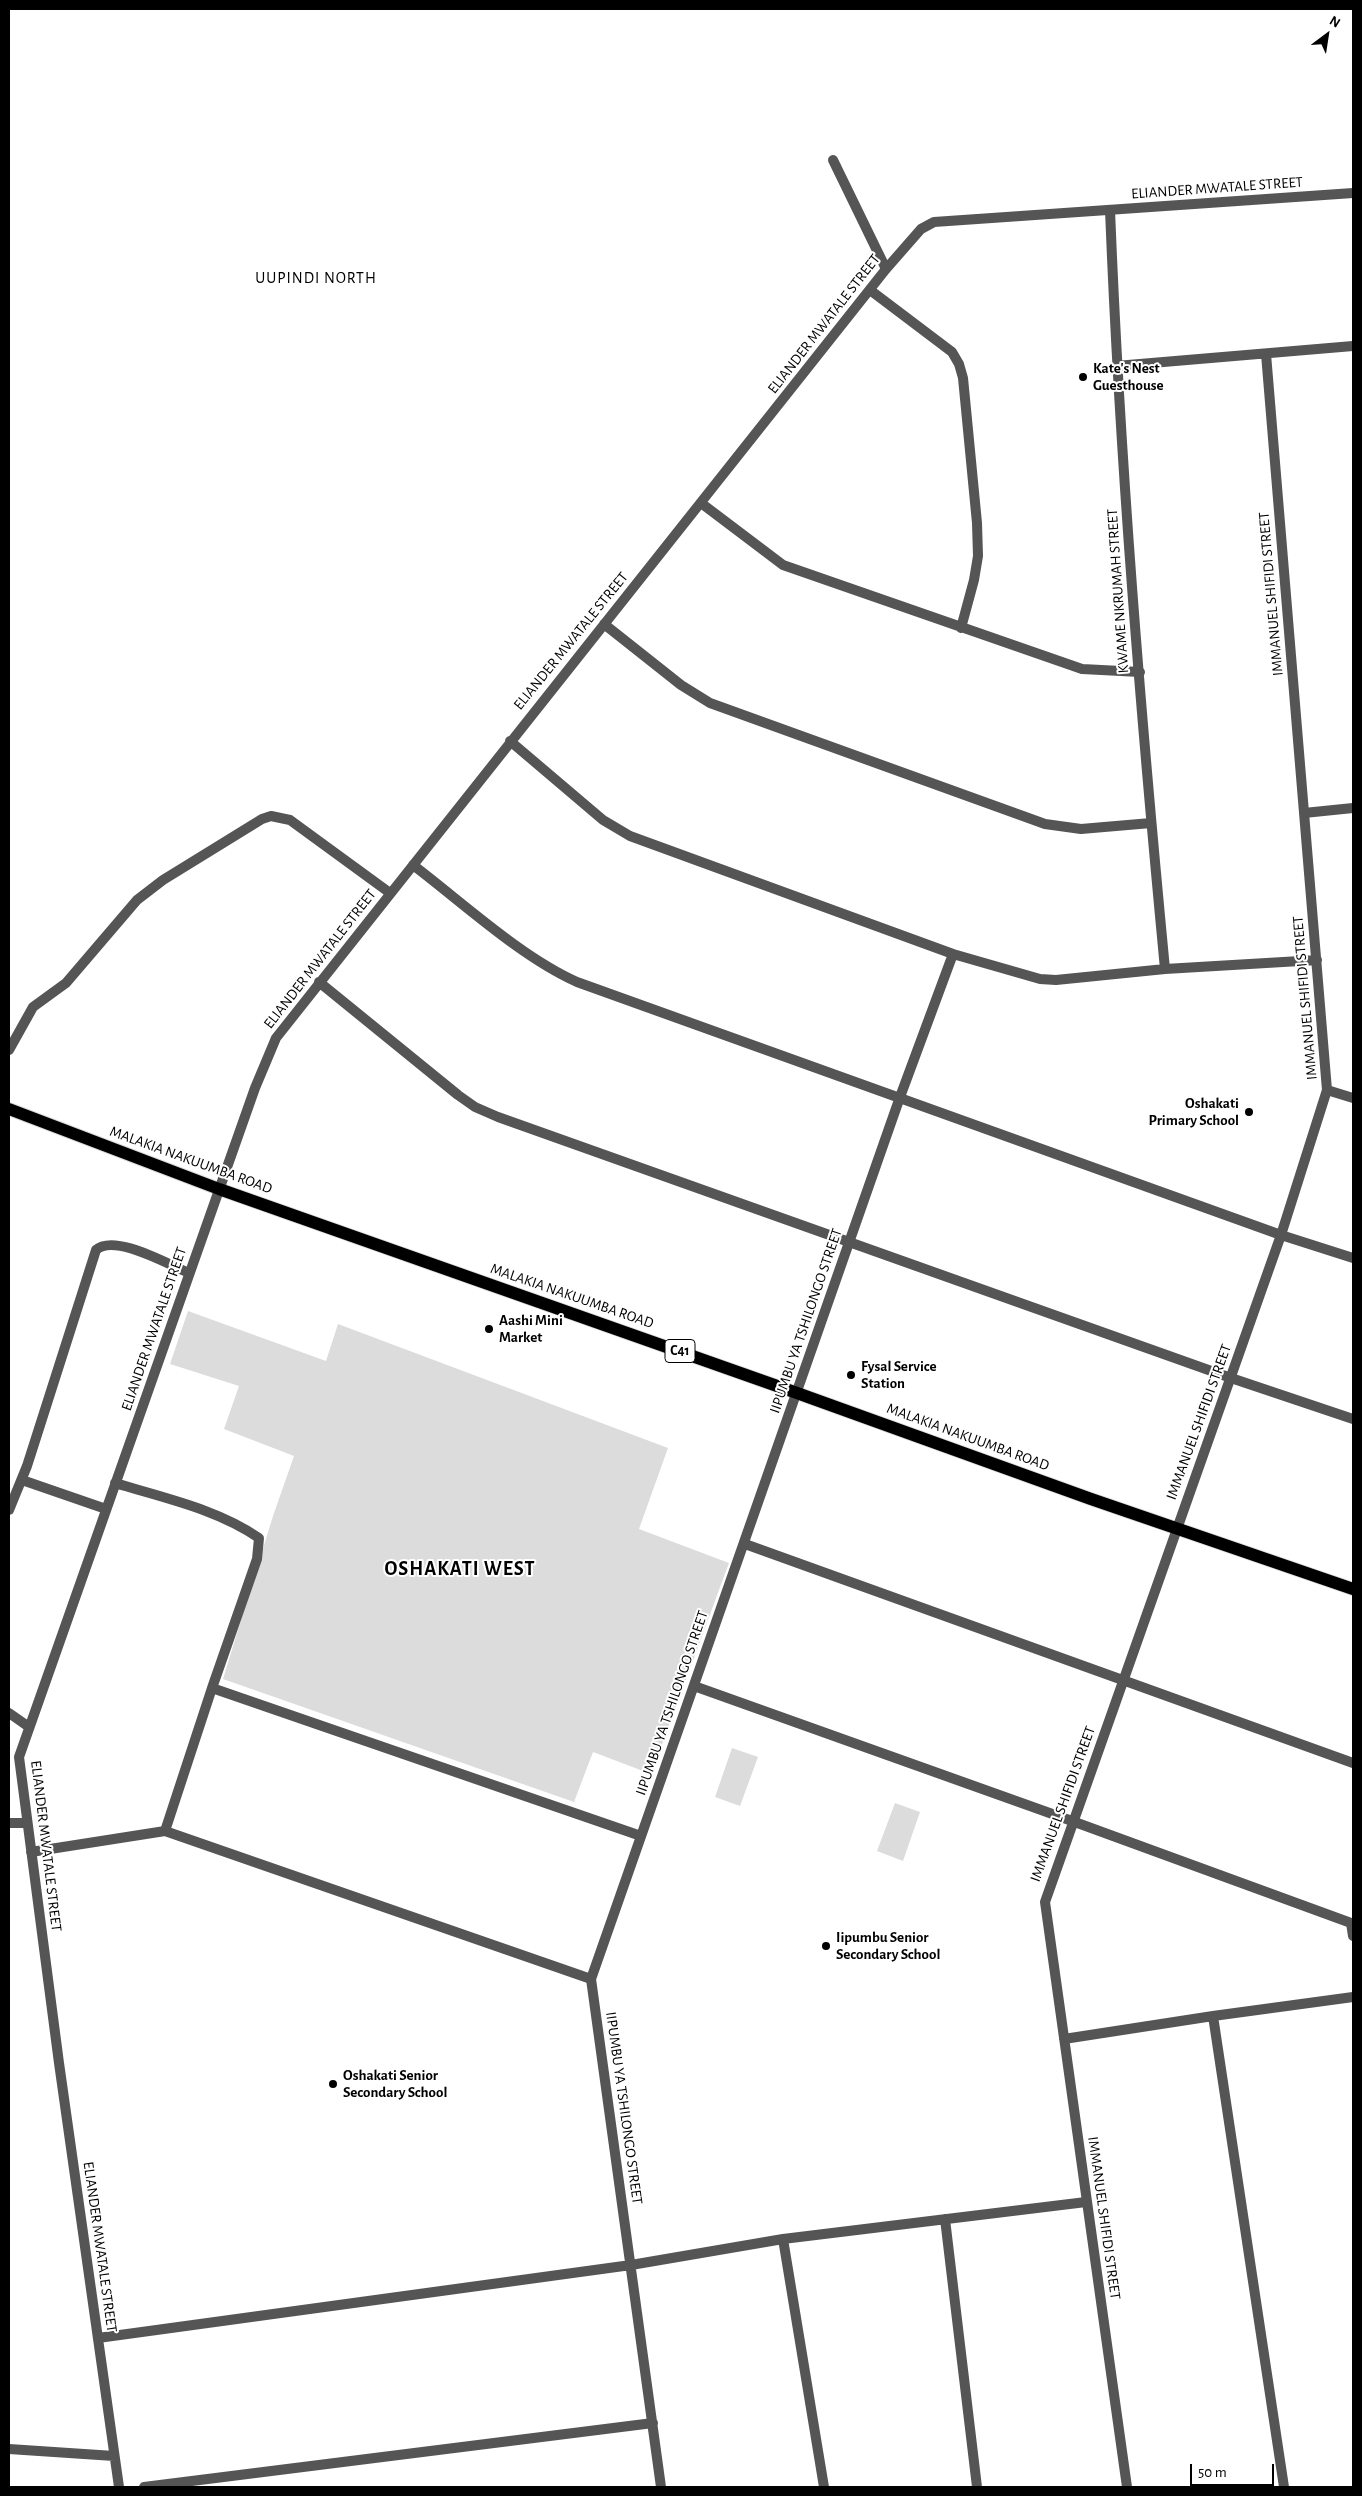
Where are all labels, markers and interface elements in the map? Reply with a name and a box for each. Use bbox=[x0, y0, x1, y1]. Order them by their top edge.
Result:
north arrow bbox=[1302, 10, 1352, 60]
text: N bbox=[1327, 14, 1342, 31]
street label: ELIANDER MWATALE STREET bbox=[1130, 173, 1304, 203]
street label: ELIANDER MWATALE STREET bbox=[764, 251, 884, 397]
district label: UUPINDI NORTH bbox=[254, 268, 378, 288]
place label: Kate's Nest Guesthouse bbox=[1093, 359, 1164, 394]
marker: Kate's Nest Guesthouse bbox=[1077, 371, 1089, 383]
street label: KWAME NKRUMAH STREET bbox=[1103, 508, 1133, 674]
street label: IMMANUEL SHIFIDI STREET bbox=[1255, 511, 1287, 677]
street label: ELIANDER MWATALE STREET bbox=[510, 568, 632, 714]
street label: ELIANDER MWATALE STREET bbox=[260, 886, 380, 1032]
street label: IMMANUEL SHIFIDI STREET bbox=[1289, 915, 1321, 1081]
place label: Oshakati Primary School bbox=[1148, 1094, 1239, 1129]
marker: Oshakati Primary School bbox=[1243, 1106, 1255, 1118]
street label: MALAKIA NAKUUMBA ROAD bbox=[107, 1122, 275, 1198]
street label: IIPUMBU YA TSHILONGO STREET bbox=[766, 1226, 846, 1416]
street label: ELIANDER MWATALE STREET bbox=[117, 1245, 191, 1413]
street label: MALAKIA NAKUUMBA ROAD bbox=[488, 1260, 656, 1332]
place label: Aashi Mini Market bbox=[499, 1311, 563, 1346]
marker: Aashi Mini Market bbox=[483, 1323, 495, 1335]
road number: C41 bbox=[665, 1340, 695, 1362]
street label: IMMANUEL SHIFIDI STREET bbox=[1162, 1342, 1236, 1502]
place label: Fysal Service Station bbox=[861, 1357, 937, 1392]
marker: Fysal Service Station bbox=[845, 1369, 857, 1381]
street label: MALAKIA NAKUUMBA ROAD bbox=[884, 1399, 1052, 1475]
district label: OSHAKATI WEST bbox=[383, 1557, 537, 1581]
street label: IIPUMBU YA TSHILONGO STREET bbox=[632, 1608, 712, 1798]
street label: IMMANUEL SHIFIDI STREET bbox=[1026, 1724, 1100, 1884]
street label: ELIANDER MWATALE STREET bbox=[27, 1759, 65, 1933]
place label: Iipumbu Senior Secondary School bbox=[836, 1928, 940, 1963]
marker: Iipumbu Senior Secondary School bbox=[820, 1940, 832, 1952]
street label: IIPUMBU YA TSHILONGO STREET bbox=[602, 2011, 646, 2205]
place label: Oshakati Senior Secondary School bbox=[343, 2066, 447, 2101]
marker: Oshakati Senior Secondary School bbox=[327, 2078, 339, 2090]
street label: IMMANUEL SHIFIDI STREET bbox=[1084, 2135, 1124, 2301]
street label: ELIANDER MWATALE STREET bbox=[79, 2160, 121, 2334]
scale bar bbox=[1192, 2454, 1276, 2486]
text: 50 m bbox=[1198, 2465, 1227, 2480]

